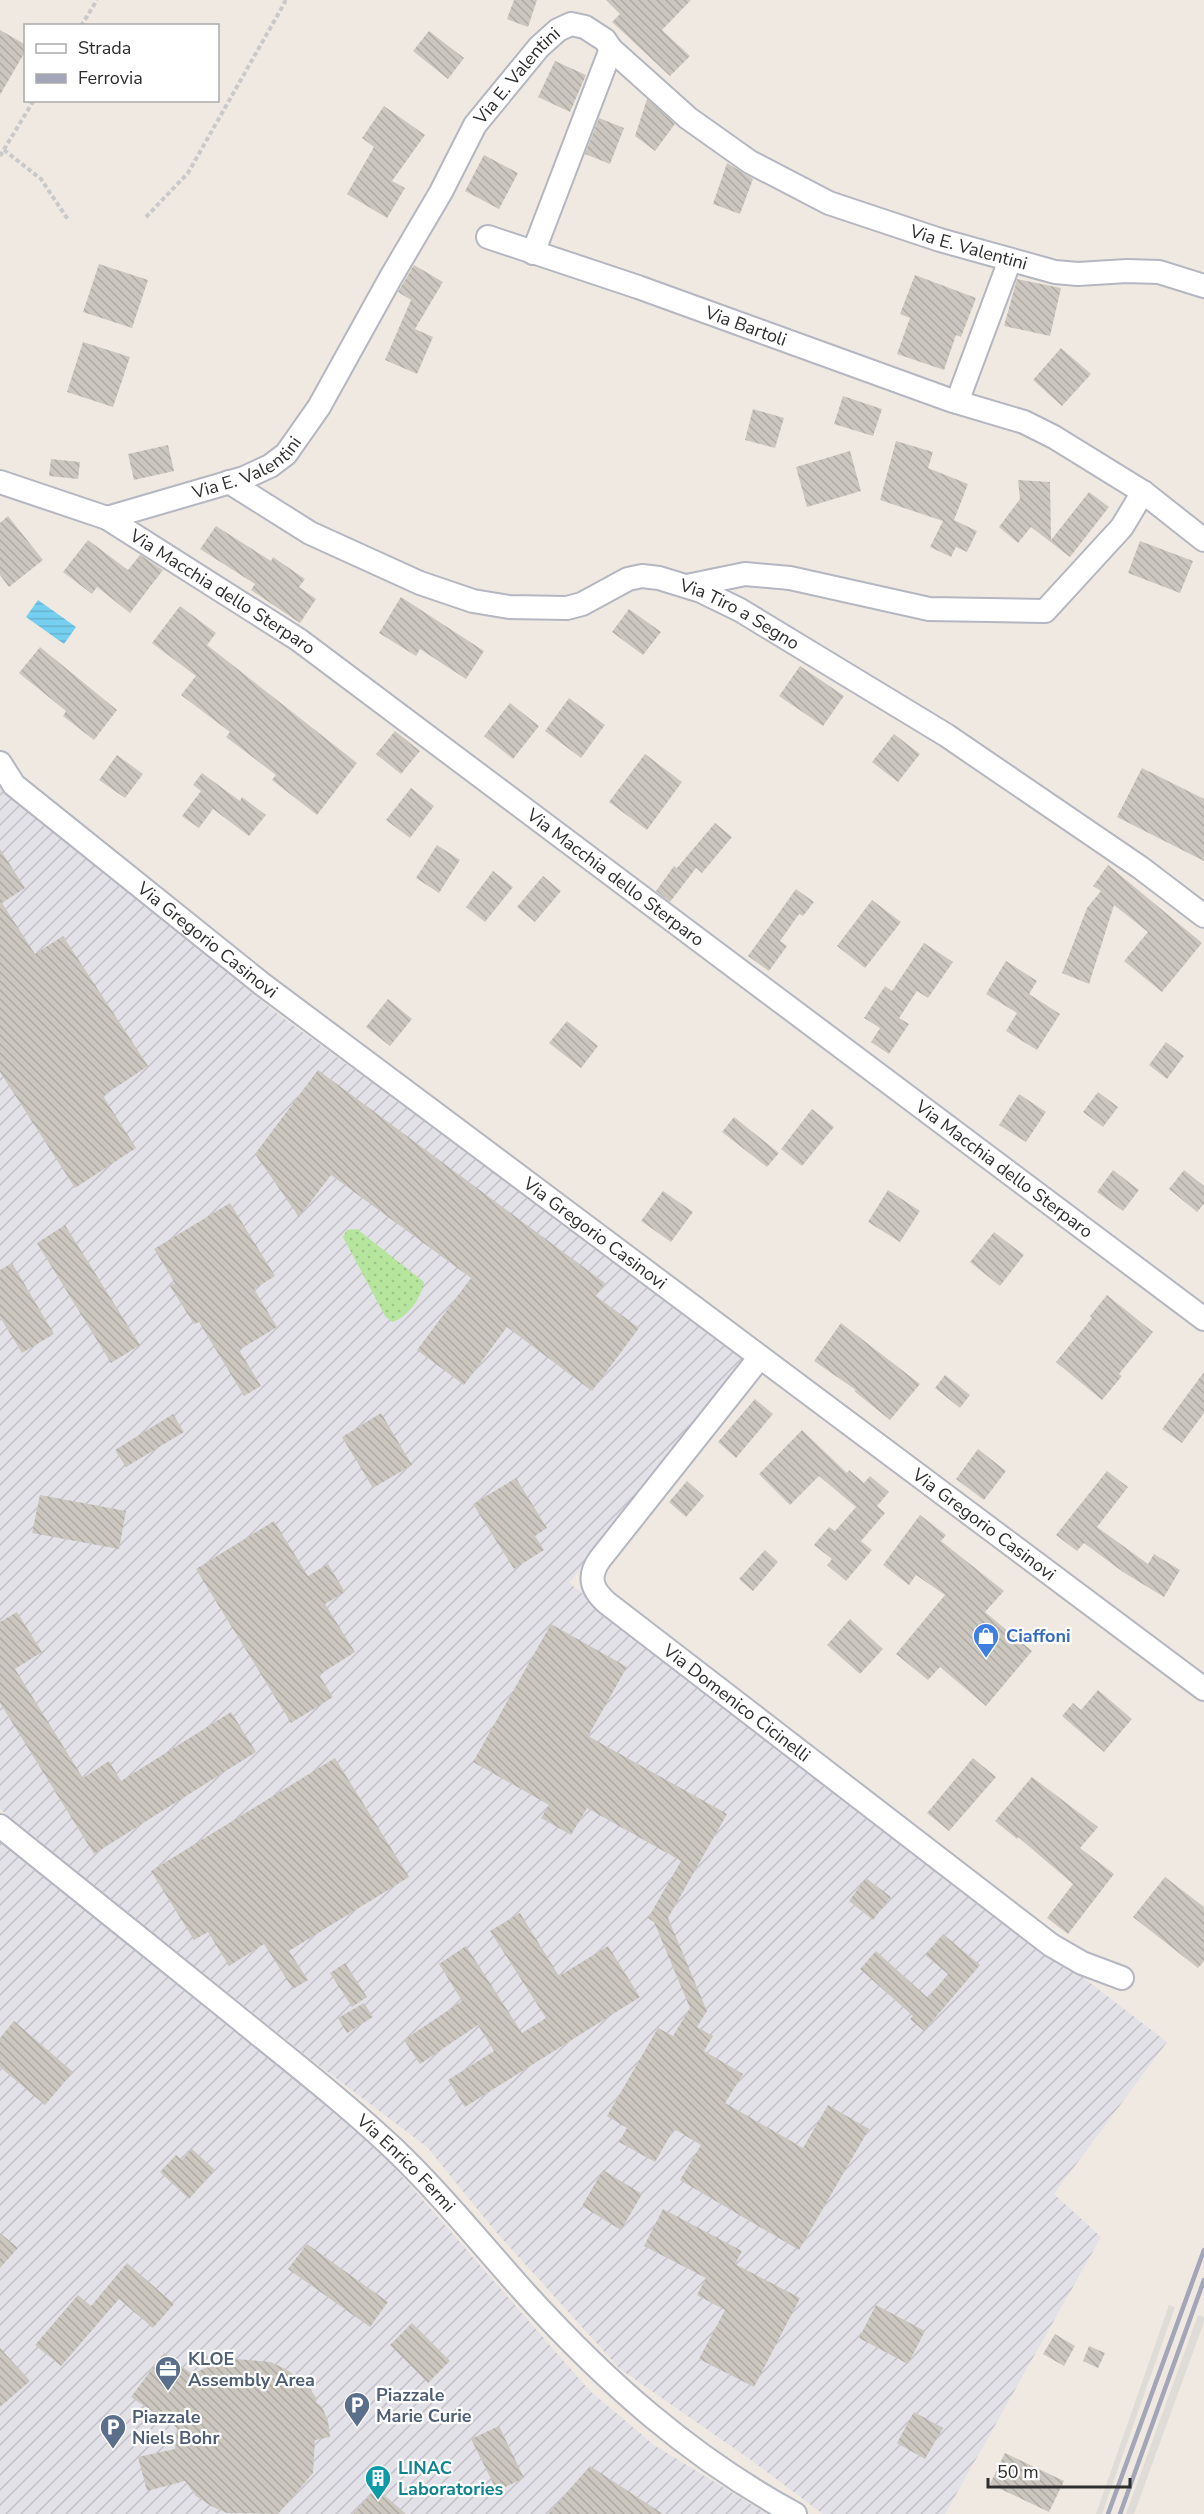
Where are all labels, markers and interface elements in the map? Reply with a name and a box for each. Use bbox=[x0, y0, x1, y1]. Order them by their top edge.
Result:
street label: Via E. Valentini bbox=[468, 22, 565, 130]
legend bbox=[24, 24, 219, 102]
text: Strada bbox=[78, 36, 131, 60]
text: Ferrovia bbox=[78, 66, 143, 90]
street label: Via E. Valentini bbox=[906, 219, 1030, 276]
street label: Via Bartoli bbox=[701, 300, 790, 352]
street label: Via E. Valentini bbox=[189, 431, 307, 505]
street label: Via Macchia dello Sterparo bbox=[124, 523, 320, 660]
street label: Via Tiro a Segno bbox=[676, 573, 804, 655]
street label: Via Macchia dello Sterparo bbox=[521, 802, 709, 952]
street label: Via Gregorio Casinovi bbox=[131, 876, 283, 1004]
street label: Via Macchia dello Sterparo bbox=[910, 1094, 1098, 1243]
street label: Via Gregorio Casinovi bbox=[518, 1171, 672, 1295]
street label: Via Gregorio Casinovi bbox=[907, 1462, 1061, 1586]
shop icon: Ciaffoni bbox=[971, 1621, 1001, 1659]
place label: Ciaffoni bbox=[1006, 1624, 1071, 1648]
street label: Via Domenico Cicinelli bbox=[657, 1638, 815, 1767]
street label: Via Enrico Fermi bbox=[351, 2108, 461, 2217]
place label: KLOE Assembly Area bbox=[188, 2347, 315, 2392]
office icon: KLOE Assembly Area bbox=[153, 2354, 183, 2392]
place label: Piazzale Marie Curie bbox=[376, 2383, 472, 2428]
parking icon: Piazzale Marie Curie bbox=[342, 2390, 372, 2428]
place label: Piazzale Niels Bohr bbox=[132, 2405, 219, 2450]
parking icon: Piazzale Niels Bohr bbox=[98, 2412, 128, 2450]
scale bar bbox=[988, 2451, 1130, 2489]
place label: LINAC Laboratories bbox=[398, 2456, 504, 2501]
text: 50 m bbox=[997, 2460, 1039, 2484]
building icon: LINAC Laboratories bbox=[363, 2463, 393, 2501]

